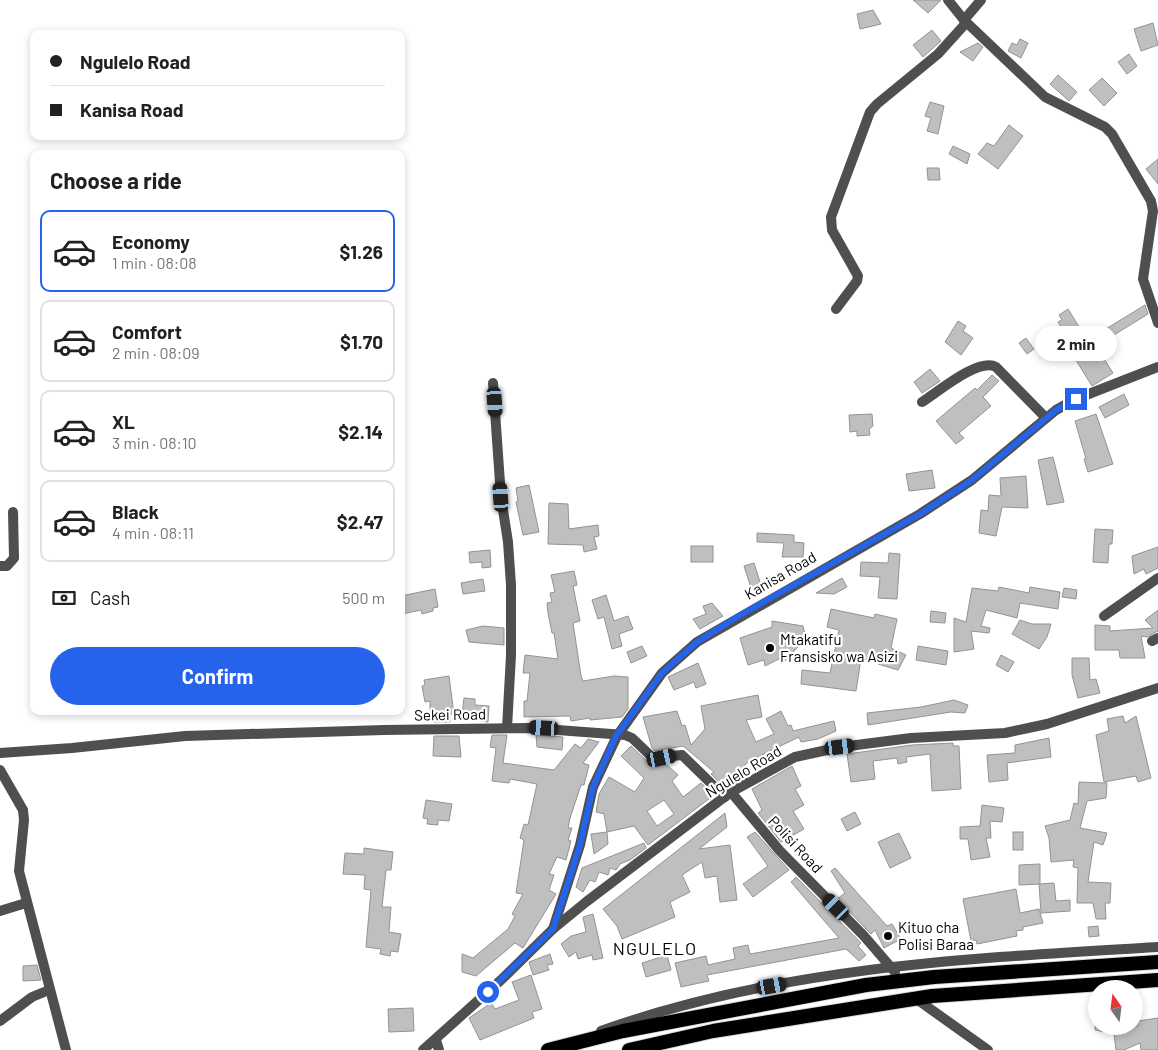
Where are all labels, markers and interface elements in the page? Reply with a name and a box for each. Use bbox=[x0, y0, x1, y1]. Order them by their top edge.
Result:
text: Ngulelo Road bbox=[80, 50, 191, 73]
text: Kanisa Road bbox=[80, 98, 183, 121]
text: Choose a ride bbox=[50, 167, 182, 193]
icon: car bbox=[52, 229, 97, 274]
text: Economy bbox=[112, 230, 190, 253]
text: $1.26 bbox=[339, 240, 383, 263]
text: 1 min · 08:08 bbox=[112, 253, 197, 272]
icon: car bbox=[52, 319, 97, 364]
text: Comfort bbox=[112, 320, 182, 343]
callout: 2 min bbox=[1035, 326, 1117, 362]
text: $1.70 bbox=[340, 330, 383, 353]
text: 2 min bbox=[1057, 334, 1095, 353]
text: 2 min · 08:09 bbox=[112, 343, 200, 362]
car bbox=[486, 387, 503, 417]
route end bbox=[1065, 388, 1087, 410]
icon: car bbox=[52, 409, 97, 454]
text: XL bbox=[112, 410, 135, 433]
text: $2.14 bbox=[338, 420, 383, 443]
text: 3 min · 08:10 bbox=[112, 433, 197, 452]
car bbox=[492, 482, 509, 512]
icon: car bbox=[52, 499, 97, 544]
text: Black bbox=[112, 500, 159, 523]
text: $2.47 bbox=[337, 510, 383, 533]
text: 4 min · 08:11 bbox=[112, 523, 194, 542]
street label: Kanisa Road bbox=[741, 547, 819, 603]
icon: cash bbox=[50, 584, 78, 612]
text: Cash bbox=[90, 586, 131, 609]
text: 500 m bbox=[342, 588, 385, 607]
place label: Mtakatifu Fransisko wa Asizi bbox=[780, 630, 898, 665]
marker: Mtakatifu Fransisko wa Asizi bbox=[764, 642, 776, 654]
button: Confirm bbox=[50, 647, 385, 705]
street label: Sekei Road bbox=[414, 704, 486, 724]
car bbox=[528, 720, 559, 736]
car bbox=[824, 738, 855, 756]
street label: Ngulelo Road bbox=[702, 741, 784, 801]
car bbox=[645, 748, 678, 768]
street label: Polisi Road bbox=[765, 812, 827, 876]
car bbox=[820, 891, 851, 923]
place label: Kituo cha Polisi Baraa bbox=[898, 918, 974, 953]
marker: Kituo cha Polisi Baraa bbox=[882, 930, 894, 942]
district label: NGULELO bbox=[613, 937, 697, 959]
car bbox=[755, 976, 788, 996]
north arrow bbox=[1088, 980, 1142, 1035]
map controls bbox=[1088, 980, 1143, 1035]
route start bbox=[477, 981, 499, 1003]

